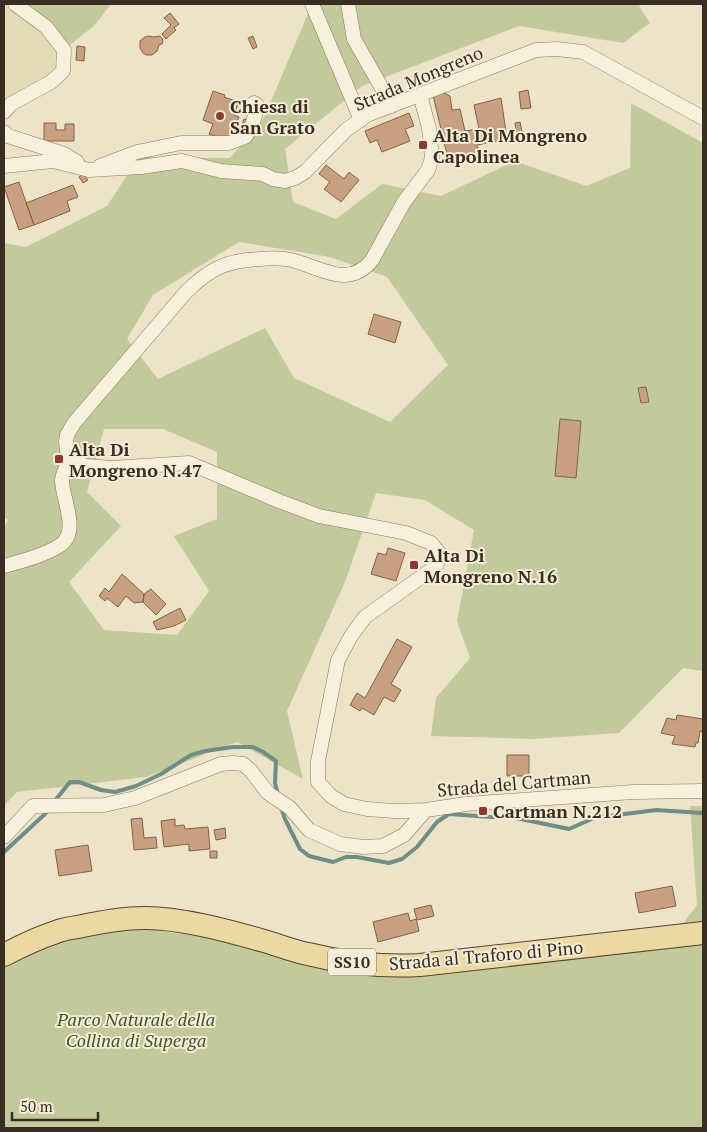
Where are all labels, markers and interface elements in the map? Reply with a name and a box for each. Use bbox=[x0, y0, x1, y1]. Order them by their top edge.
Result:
street label: Strada Mongreno bbox=[350, 40, 486, 116]
place label: Chiesa di San Grato bbox=[230, 94, 315, 139]
marker: Chiesa di San Grato bbox=[214, 110, 226, 122]
place label: Alta Di Mongreno Capolinea bbox=[433, 123, 587, 168]
marker: Alta Di Mongreno Capolinea bbox=[417, 139, 429, 151]
place label: Alta Di Mongreno N.47 bbox=[69, 437, 202, 482]
marker: Alta Di Mongreno N.47 bbox=[53, 453, 65, 465]
place label: Alta Di Mongreno N.16 bbox=[424, 543, 557, 588]
marker: Alta Di Mongreno N.16 bbox=[408, 559, 420, 571]
street label: Strada del Cartman bbox=[436, 764, 592, 802]
place label: Cartman N.212 bbox=[493, 799, 622, 823]
marker: Cartman N.212 bbox=[477, 805, 489, 817]
street label: Strada al Traforo di Pino bbox=[388, 935, 584, 975]
road number: SS10 bbox=[328, 949, 376, 976]
park label: Parco Naturale della Collina di Superga bbox=[56, 1007, 215, 1052]
scale bar bbox=[12, 1090, 99, 1122]
text: 50 m bbox=[20, 1096, 53, 1116]

